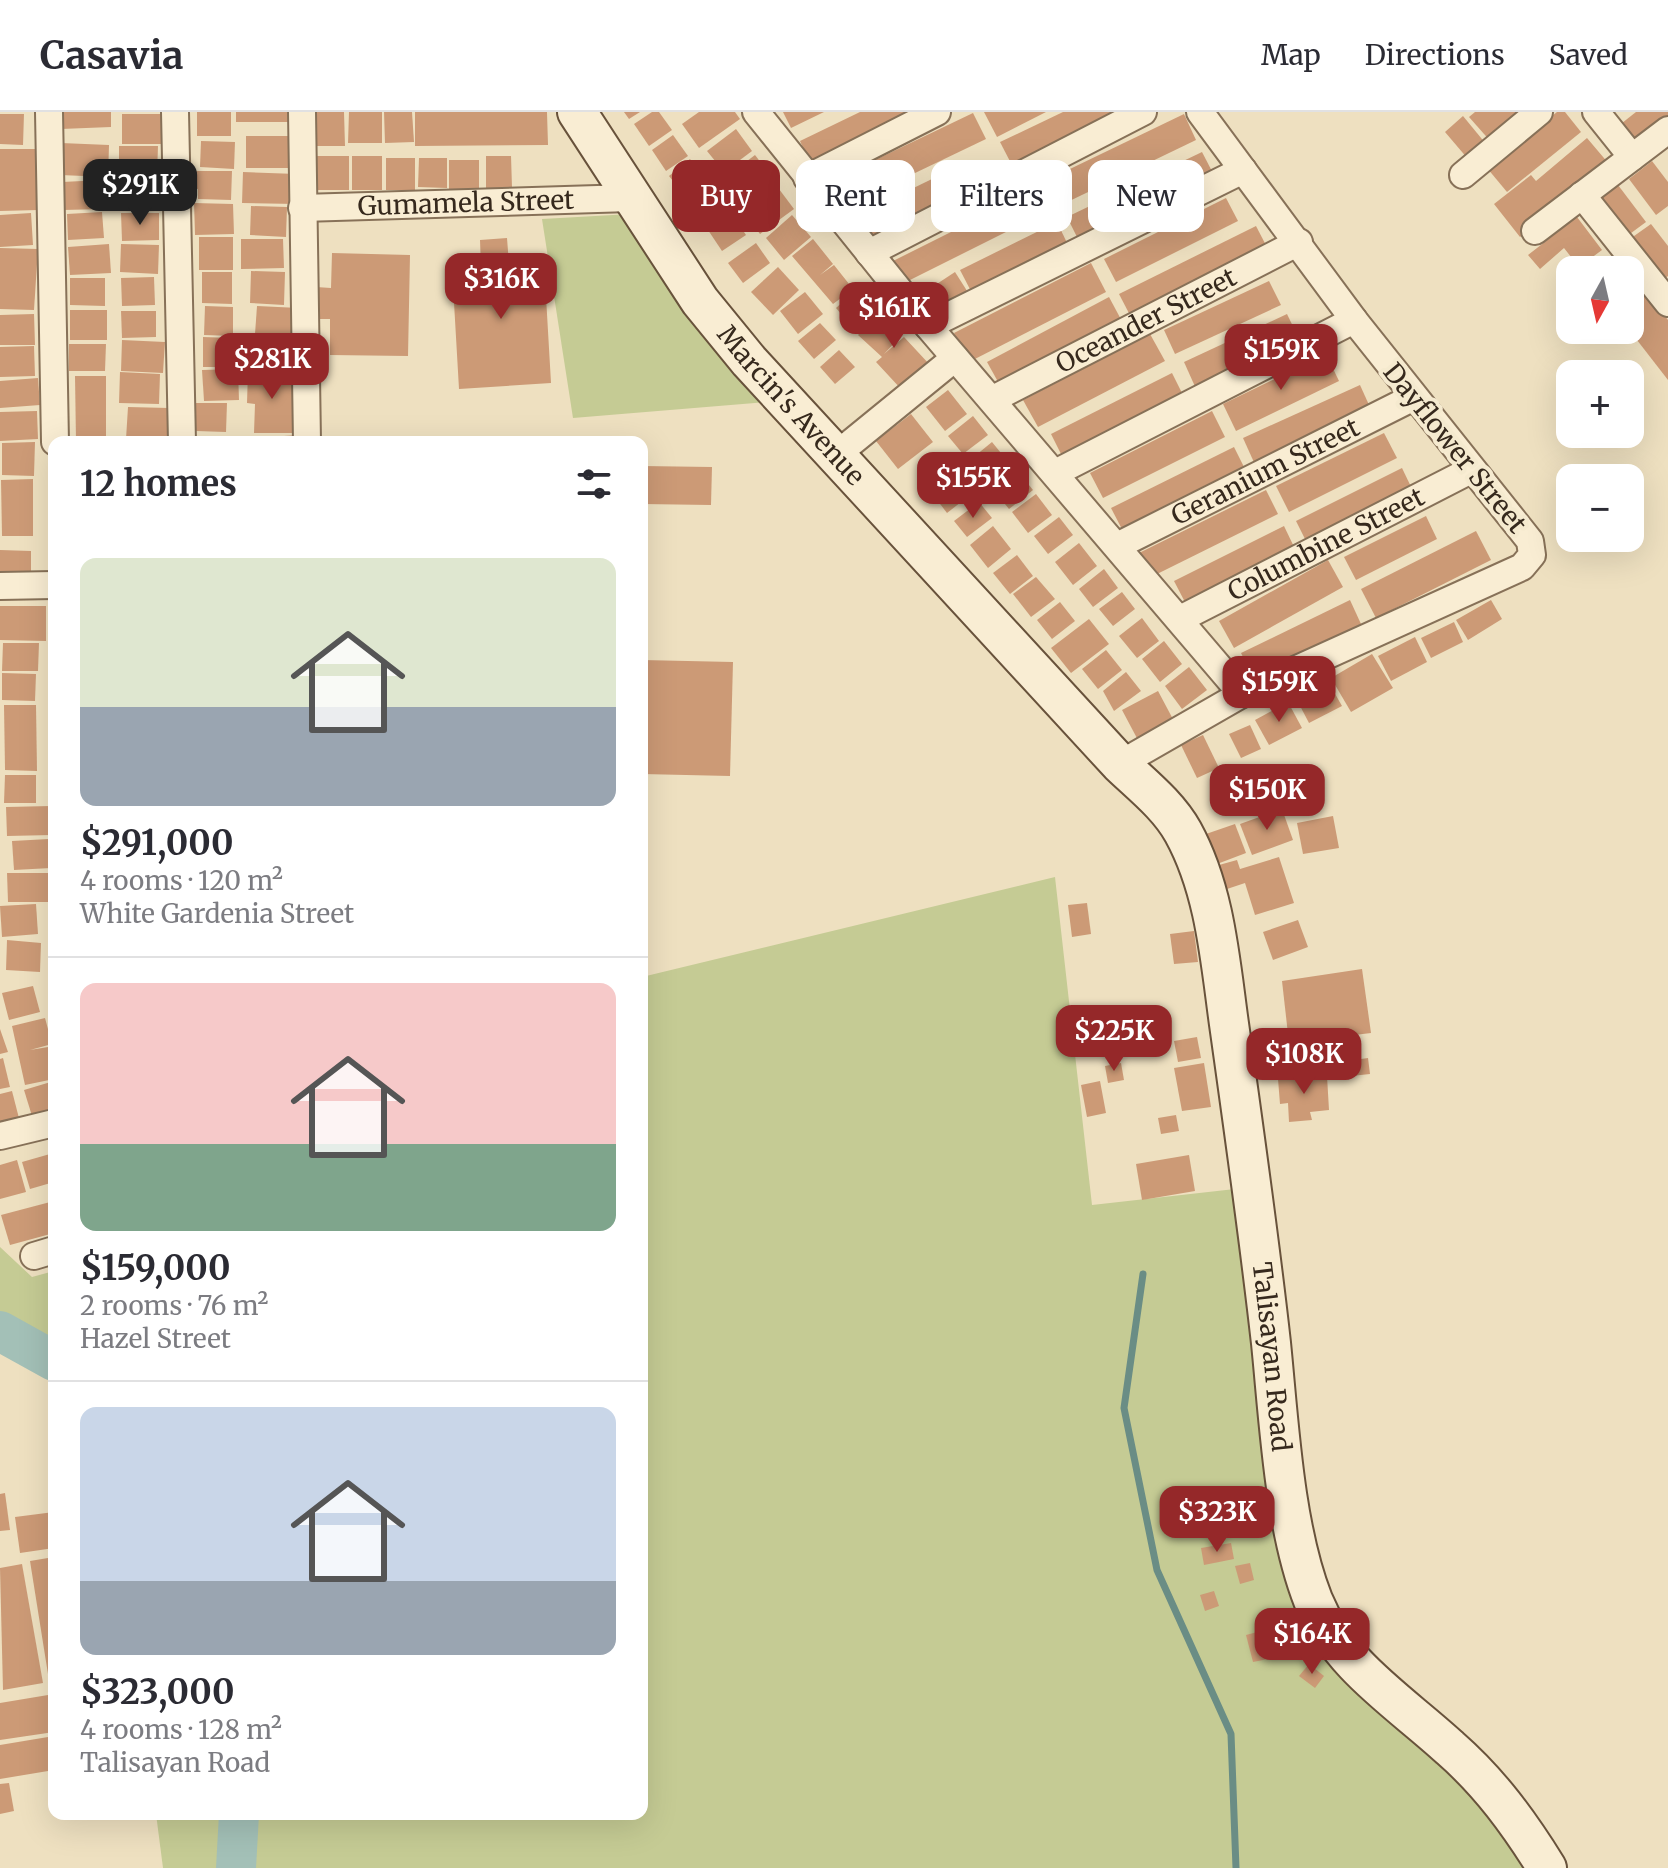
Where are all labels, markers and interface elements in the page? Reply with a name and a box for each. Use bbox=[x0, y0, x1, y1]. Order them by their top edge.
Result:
text: Casavia bbox=[40, 32, 184, 79]
text: Map bbox=[1261, 37, 1321, 73]
text: Directions bbox=[1365, 37, 1505, 73]
text: Saved bbox=[1549, 37, 1628, 73]
pin: $291K bbox=[84, 159, 196, 227]
chip: Buy bbox=[672, 160, 780, 232]
chip: Rent bbox=[796, 160, 915, 232]
chip: Filters bbox=[931, 160, 1072, 232]
chip: New bbox=[1088, 160, 1204, 232]
text: $291K bbox=[101, 168, 179, 201]
street label: Gumamela Street bbox=[357, 183, 575, 222]
pin: $316K bbox=[445, 253, 557, 321]
north arrow bbox=[1556, 256, 1644, 344]
map controls bbox=[1556, 256, 1644, 552]
street label: Oceander Street bbox=[1050, 260, 1242, 380]
text: $316K bbox=[463, 262, 539, 295]
pin: $161K bbox=[838, 282, 950, 350]
text: $161K bbox=[857, 291, 931, 324]
street label: Marcin's Avenue bbox=[711, 318, 872, 492]
pin: $159K bbox=[1225, 324, 1337, 392]
pin: $281K bbox=[216, 333, 328, 401]
text: $159K bbox=[1243, 333, 1319, 366]
text: $281K bbox=[233, 342, 311, 375]
street label: Dayflower Street bbox=[1377, 356, 1534, 540]
button: + bbox=[1556, 360, 1644, 448]
street label: Geranium Street bbox=[1166, 410, 1365, 532]
pin: $155K bbox=[917, 452, 1029, 520]
text: $155K bbox=[935, 461, 1011, 494]
icon: filters bbox=[572, 462, 616, 506]
text: 12 homes bbox=[80, 463, 237, 505]
button: − bbox=[1556, 464, 1644, 552]
street label: Columbine Street bbox=[1222, 480, 1430, 608]
icon: home bbox=[276, 610, 420, 754]
pin: $159K bbox=[1223, 656, 1335, 724]
text: $159K bbox=[1241, 665, 1317, 698]
pin: $150K bbox=[1211, 764, 1323, 832]
text: $150K bbox=[1228, 773, 1306, 806]
text: $291,000 bbox=[80, 822, 234, 864]
text: 4 rooms · 120 m² bbox=[80, 864, 283, 897]
text: White Gardenia Street bbox=[80, 897, 354, 930]
pin: $225K bbox=[1058, 1005, 1170, 1073]
text: $225K bbox=[1074, 1014, 1154, 1047]
pin: $108K bbox=[1248, 1028, 1360, 1096]
icon: home bbox=[276, 1035, 420, 1179]
text: $108K bbox=[1264, 1037, 1344, 1070]
text: $159,000 bbox=[80, 1247, 231, 1289]
street label: Talisayan Road bbox=[1246, 1260, 1298, 1453]
text: 2 rooms · 76 m² bbox=[80, 1289, 268, 1322]
text: Hazel Street bbox=[80, 1322, 231, 1355]
icon: home bbox=[276, 1459, 420, 1603]
pin: $323K bbox=[1161, 1486, 1273, 1554]
text: $323K bbox=[1178, 1495, 1256, 1528]
pin: $164K bbox=[1256, 1608, 1368, 1676]
text: $164K bbox=[1273, 1617, 1351, 1650]
text: $323,000 bbox=[80, 1671, 234, 1713]
text: 4 rooms · 128 m² bbox=[80, 1713, 282, 1746]
text: Talisayan Road bbox=[80, 1746, 270, 1779]

